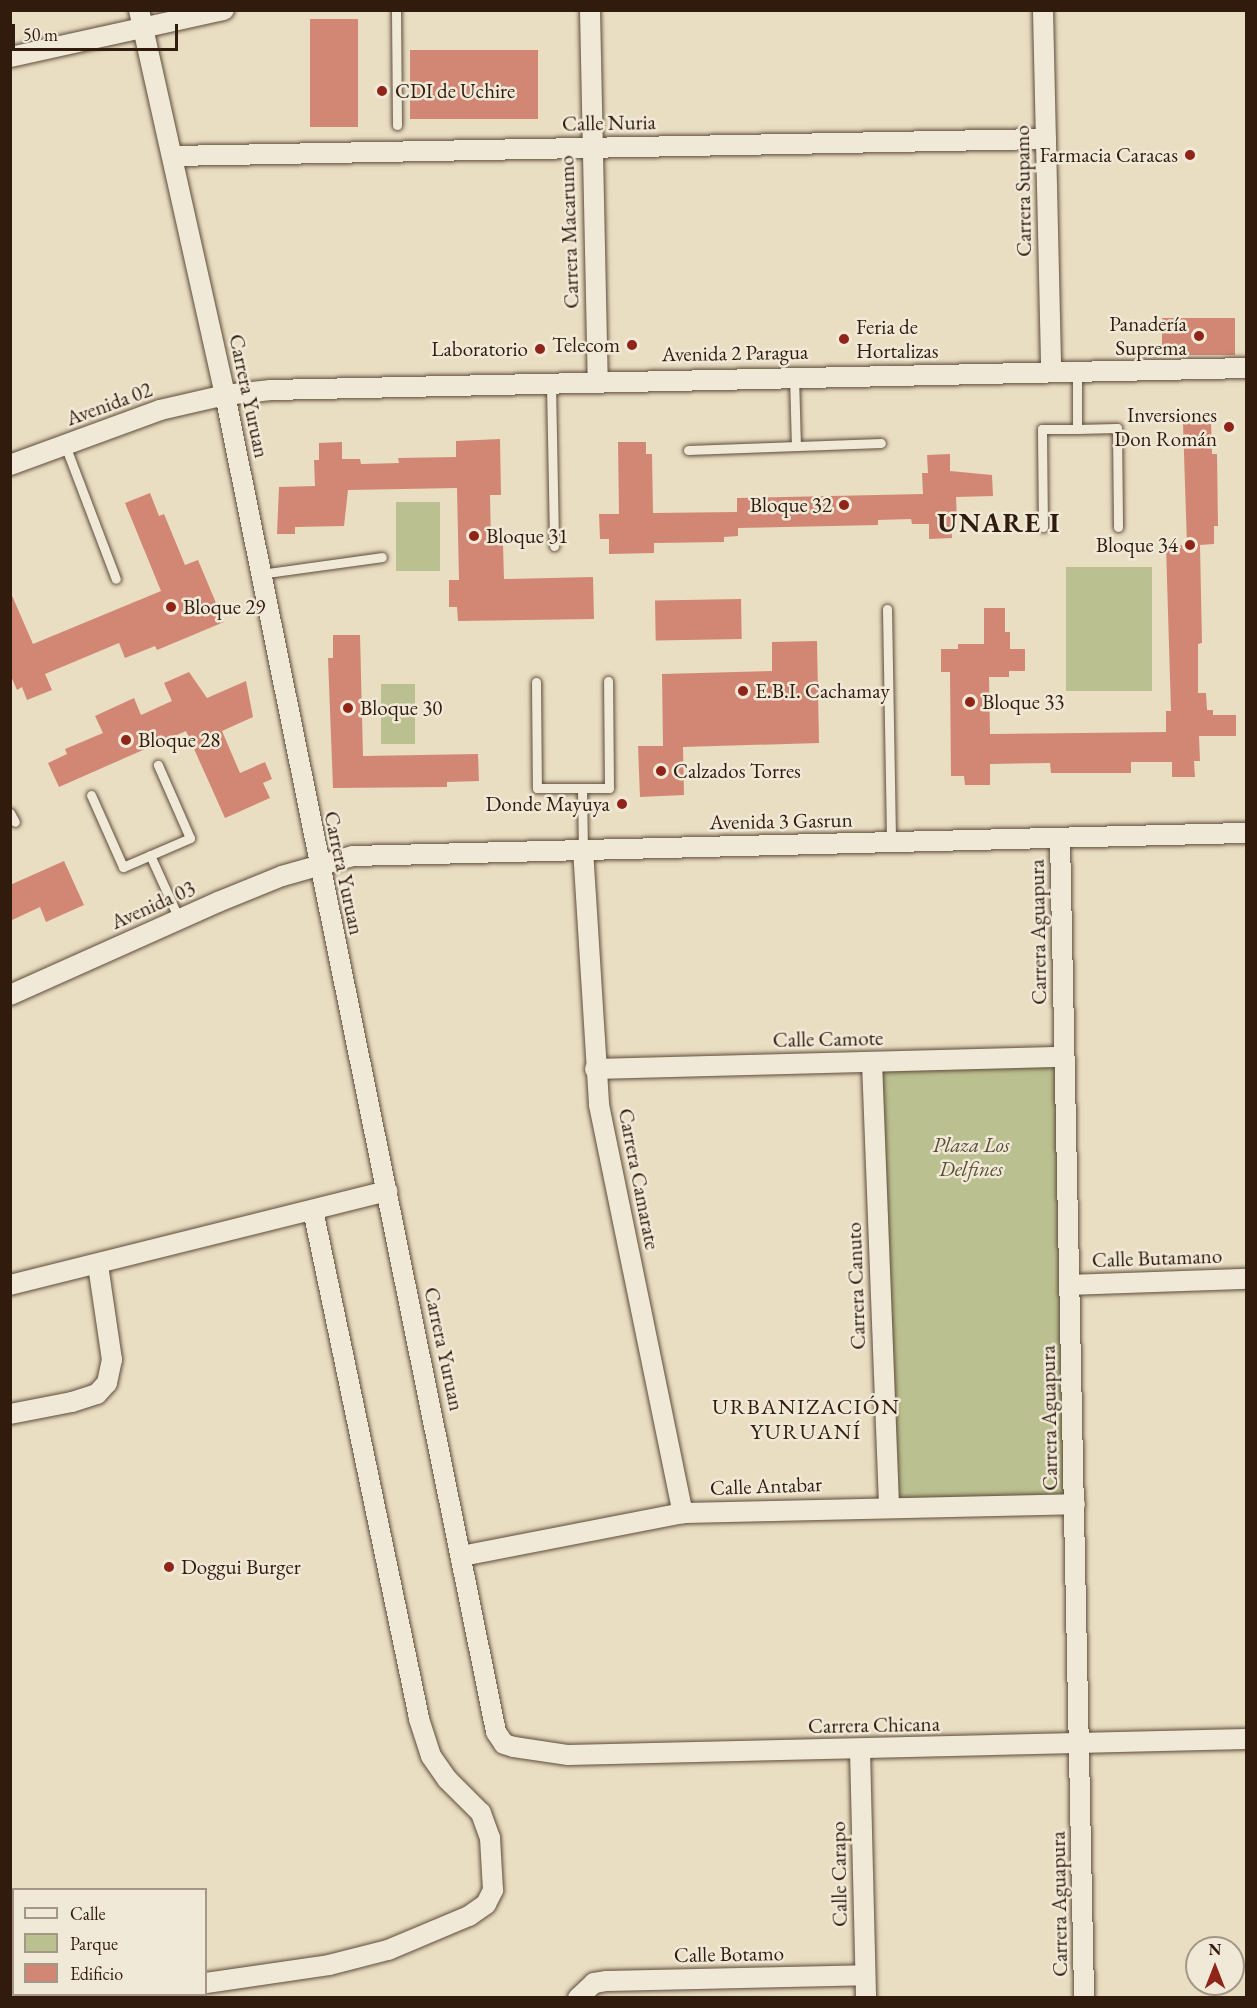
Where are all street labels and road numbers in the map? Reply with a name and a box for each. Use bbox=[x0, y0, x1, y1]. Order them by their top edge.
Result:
street label: Calle Nuria bbox=[562, 110, 656, 136]
street label: Carrera Supamo bbox=[1009, 125, 1037, 257]
street label: Carrera Macarumo bbox=[554, 155, 584, 309]
street label: Carrera Yuruan bbox=[224, 332, 274, 460]
street label: Avenida 2 Paragua bbox=[662, 339, 808, 367]
street label: Avenida 02 bbox=[63, 377, 155, 431]
street label: Avenida 3 Gasrun bbox=[709, 807, 853, 835]
street label: Carrera Yuruan bbox=[319, 809, 369, 937]
street label: Carrera Aguapura bbox=[1024, 859, 1052, 1005]
street label: Avenida 03 bbox=[107, 875, 199, 935]
street label: Calle Camote bbox=[773, 1025, 883, 1053]
street label: Carrera Camarate bbox=[613, 1106, 665, 1252]
street label: Carrera Canuto bbox=[841, 1222, 871, 1350]
street label: Calle Butamano bbox=[1091, 1243, 1223, 1273]
street label: Carrera Yuruan bbox=[419, 1285, 469, 1413]
street label: Carrera Aguapura bbox=[1035, 1345, 1063, 1491]
street label: Calle Antabar bbox=[710, 1471, 822, 1501]
street label: Carrera Chicana bbox=[808, 1711, 940, 1739]
street label: Calle Carapo bbox=[825, 1821, 853, 1927]
street label: Carrera Aguapura bbox=[1045, 1831, 1073, 1977]
street label: Calle Botamo bbox=[674, 1940, 784, 1968]

